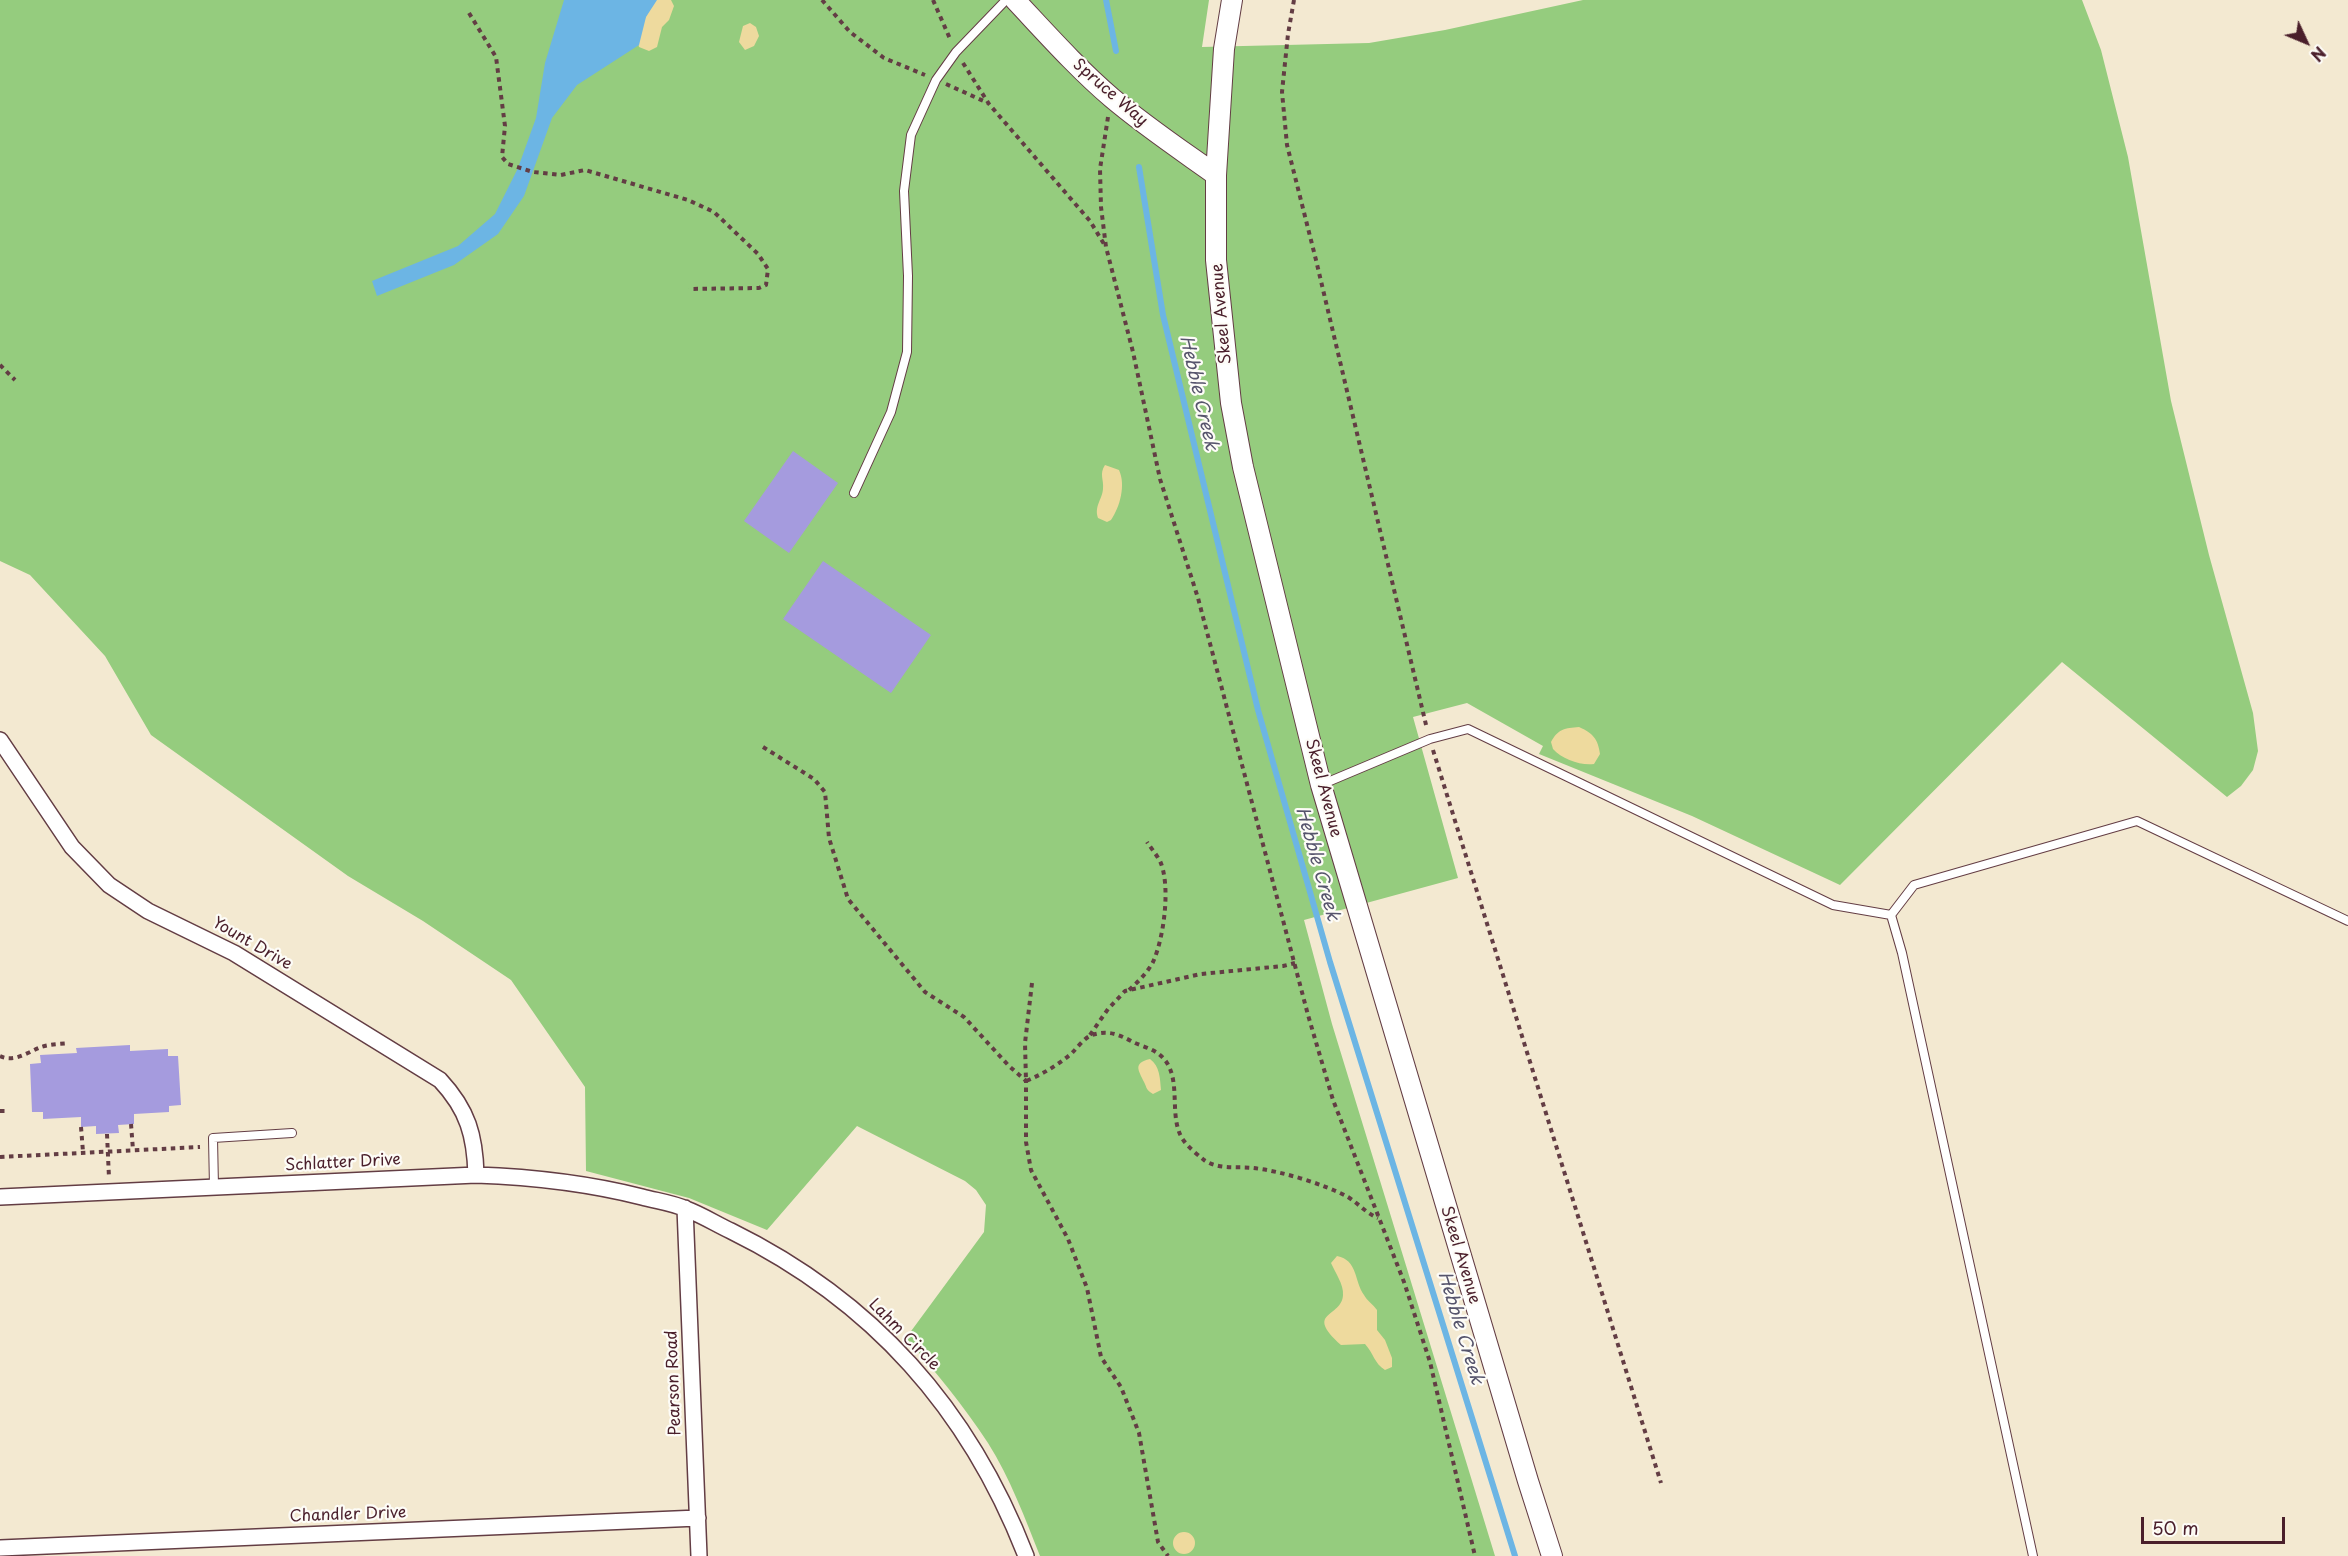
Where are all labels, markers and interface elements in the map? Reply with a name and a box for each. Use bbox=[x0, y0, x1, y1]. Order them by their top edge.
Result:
north arrow bbox=[2276, 12, 2336, 72]
text: N bbox=[2306, 42, 2332, 67]
street label: Spruce Way bbox=[1069, 55, 1151, 131]
street label: Skeel Avenue bbox=[1208, 263, 1236, 365]
water label: Hebble Creek bbox=[1174, 333, 1222, 453]
street label: Skeel Avenue bbox=[1301, 737, 1345, 839]
water label: Hebble Creek bbox=[1290, 805, 1344, 923]
street label: Yount Drive bbox=[209, 914, 295, 974]
street label: Schlatter Drive bbox=[285, 1150, 401, 1176]
street label: Skeel Avenue bbox=[1436, 1204, 1484, 1306]
water label: Hebble Creek bbox=[1433, 1269, 1487, 1387]
street label: Lahm Circle bbox=[864, 1295, 944, 1375]
street label: Pearson Road bbox=[663, 1330, 685, 1436]
street label: Chandler Drive bbox=[289, 1503, 407, 1527]
scale bar bbox=[2144, 1505, 2288, 1543]
text: 50 m bbox=[2152, 1514, 2199, 1541]

